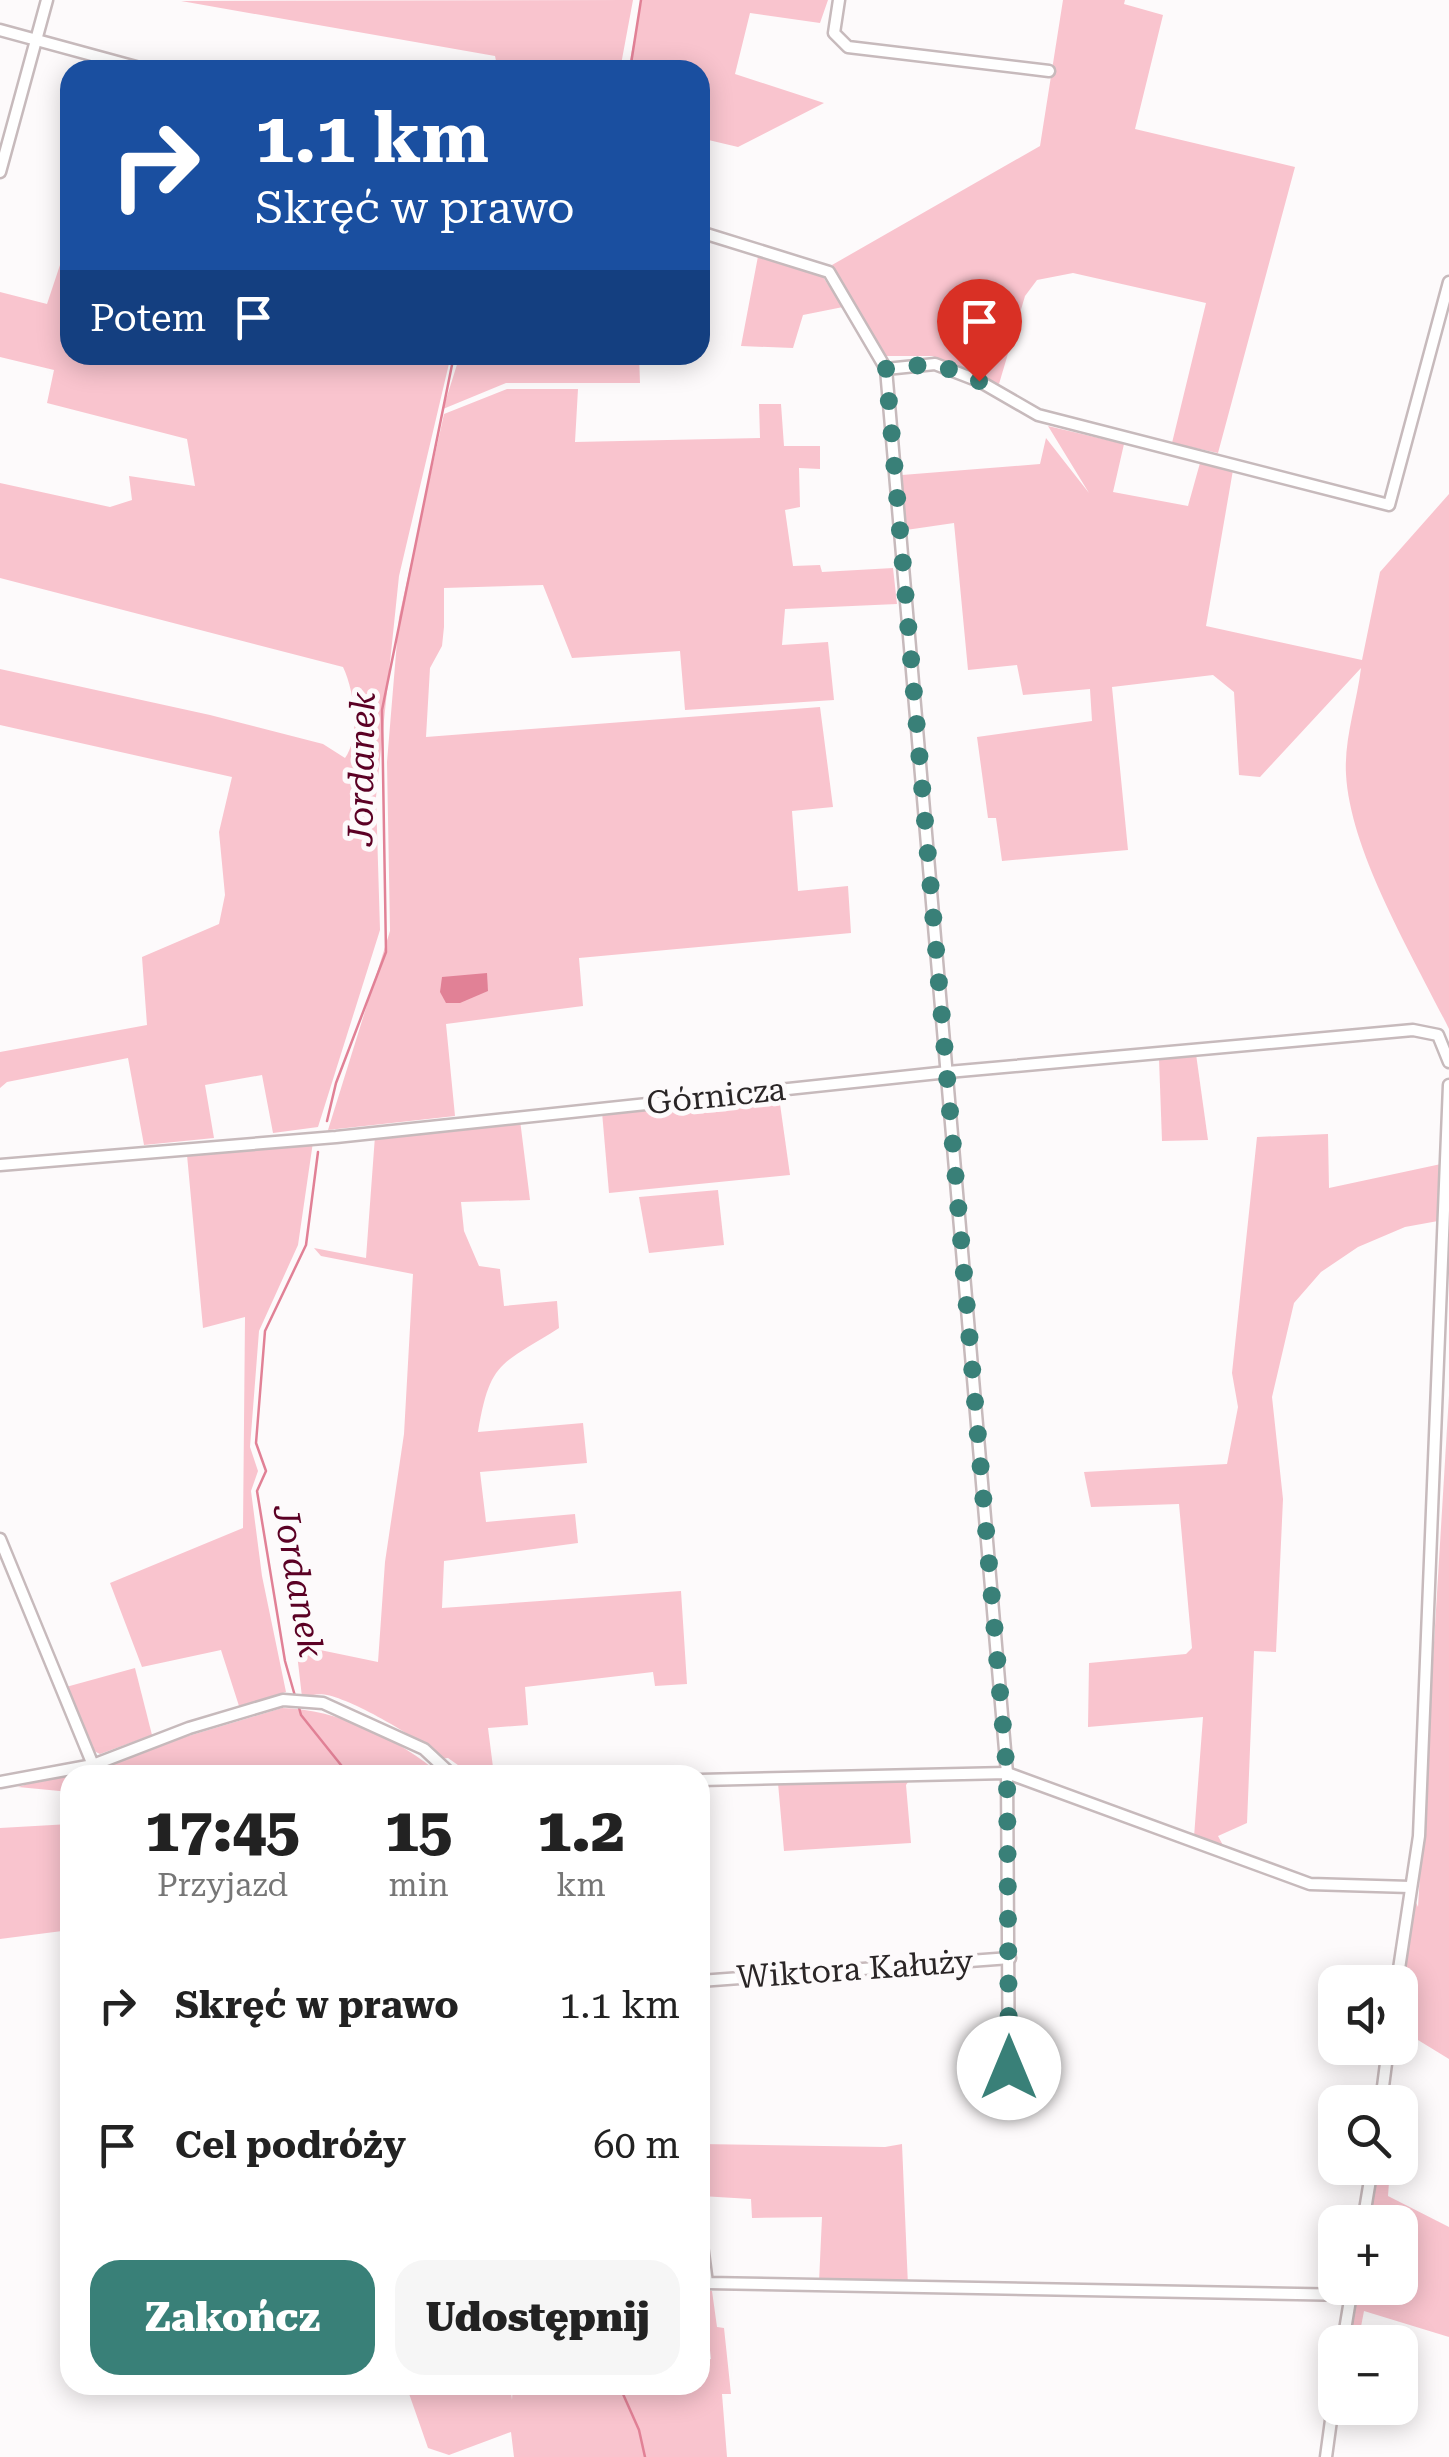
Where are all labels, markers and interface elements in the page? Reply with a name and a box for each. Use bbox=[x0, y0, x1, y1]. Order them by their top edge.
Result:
text: 1.1 km bbox=[255, 97, 489, 179]
icon: right bbox=[90, 100, 220, 230]
text: Skręć w prawo bbox=[255, 181, 575, 234]
pin bbox=[937, 279, 1022, 382]
icon: arrive bbox=[226, 290, 281, 345]
icon: arrive bbox=[952, 294, 1007, 349]
text: Potem bbox=[90, 296, 206, 340]
water label: Jordanek bbox=[340, 692, 384, 847]
street label: Górnicza bbox=[645, 1070, 787, 1122]
water label: Jordanek bbox=[264, 1501, 332, 1660]
text: 17:45 bbox=[145, 1795, 300, 1866]
text: 15 bbox=[385, 1795, 452, 1866]
text: 1.2 bbox=[537, 1795, 625, 1866]
text: Przyjazd bbox=[157, 1866, 288, 1904]
text: min bbox=[389, 1866, 449, 1904]
text: km bbox=[556, 1866, 606, 1904]
street label: Wiktora Kałuży bbox=[735, 1942, 975, 1996]
map controls bbox=[1318, 1965, 1418, 2425]
button: sound bbox=[1318, 1965, 1418, 2065]
icon: right bbox=[90, 1978, 145, 2033]
text: Skręć w prawo bbox=[175, 1983, 459, 2027]
text: 1.1 km bbox=[559, 1983, 680, 2027]
position arrow bbox=[957, 2016, 1061, 2120]
button: search bbox=[1318, 2085, 1418, 2185]
icon: arrive bbox=[90, 2118, 145, 2173]
text: Cel podróży bbox=[175, 2123, 406, 2167]
text: 60 m bbox=[593, 2123, 680, 2167]
button: + bbox=[1318, 2205, 1418, 2305]
button: Zakończ bbox=[90, 2260, 375, 2375]
button: Udostępnij bbox=[395, 2260, 680, 2375]
button: − bbox=[1318, 2325, 1418, 2425]

